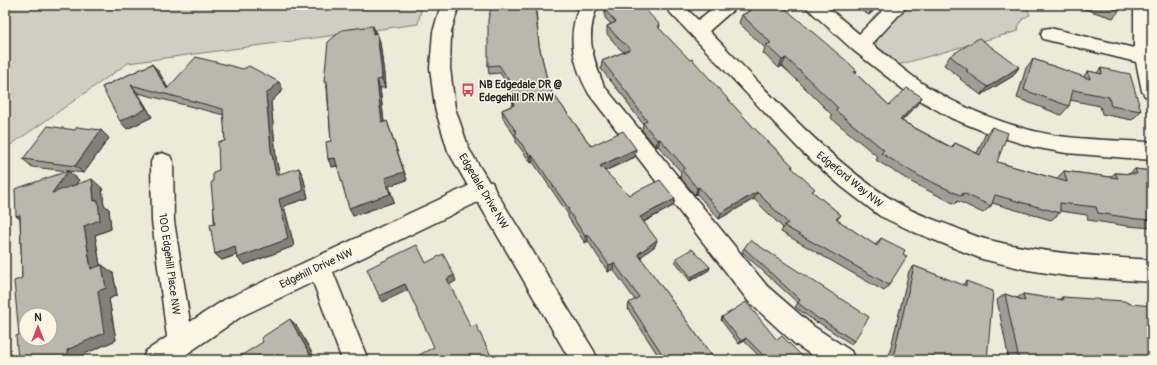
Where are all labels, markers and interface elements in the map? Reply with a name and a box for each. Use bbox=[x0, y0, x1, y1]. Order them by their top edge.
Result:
place label: NB Edgedale DR @ Edegehill DR NW bbox=[479, 78, 563, 104]
bus stop icon: NB Edgedale DR @ Edegehill DR NW bbox=[460, 82, 476, 98]
street label: Edgeford Way NW bbox=[814, 149, 885, 210]
street label: Edgedale Drive NW bbox=[456, 151, 511, 231]
street label: 100 Edgehill Place NW bbox=[156, 212, 183, 316]
street label: Edgehill Drive NW bbox=[277, 246, 355, 291]
north arrow bbox=[18, 307, 58, 347]
text: N bbox=[34, 311, 42, 324]

